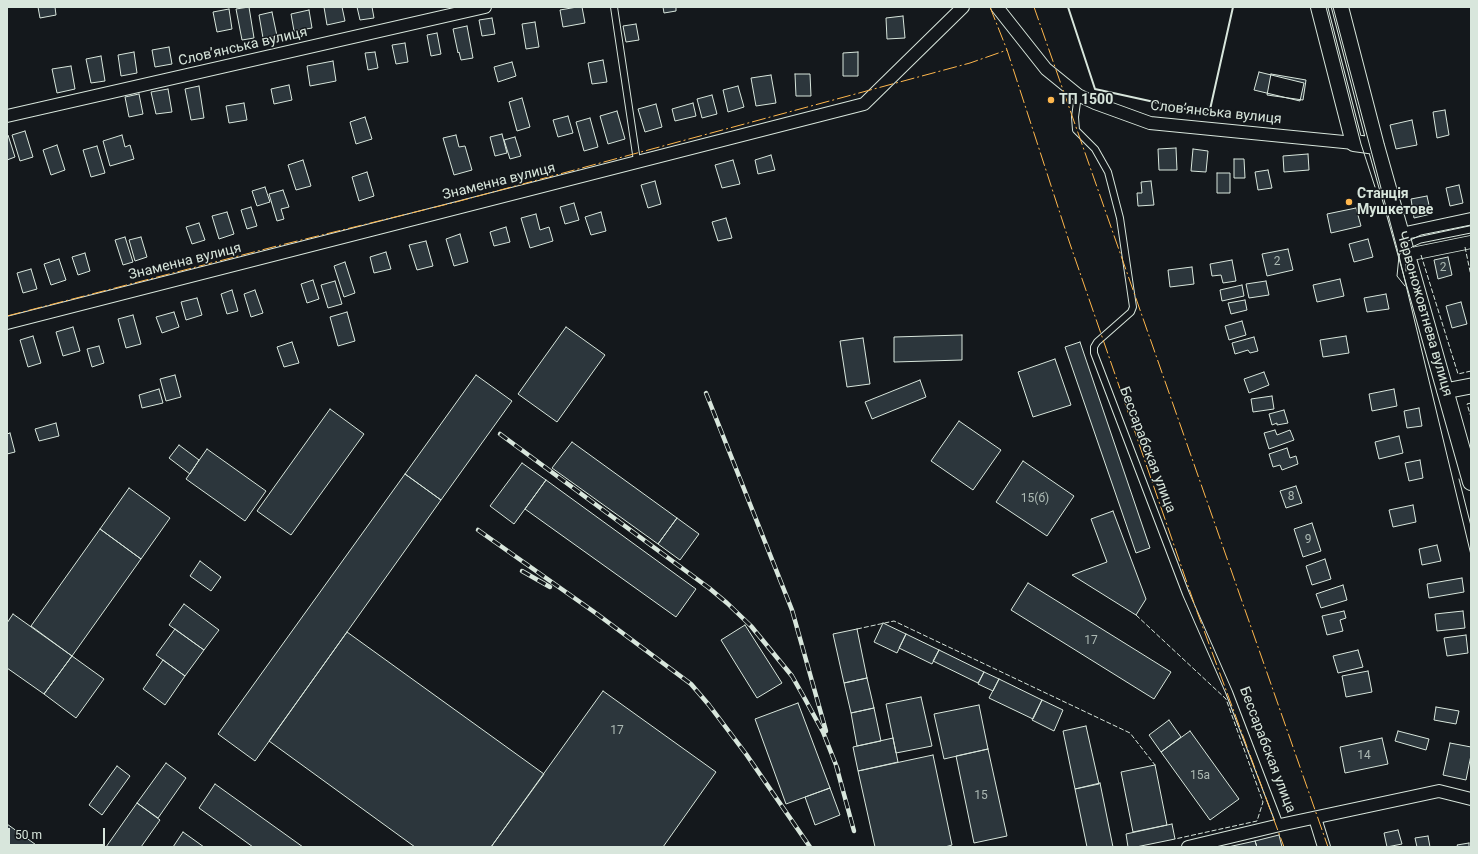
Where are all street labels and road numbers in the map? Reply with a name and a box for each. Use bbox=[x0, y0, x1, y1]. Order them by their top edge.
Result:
street label: Слов’янська вулиця bbox=[177, 24, 309, 70]
street label: Слов’янська вулиця bbox=[1150, 98, 1282, 128]
street label: Знаменна вулиця bbox=[441, 160, 557, 204]
street label: Червоножовтнева вулиця bbox=[1392, 229, 1456, 399]
street label: Знаменна вулиця bbox=[127, 240, 243, 284]
street label: Бессарабская улица bbox=[1115, 385, 1179, 515]
street label: Бессарабская улица bbox=[1235, 685, 1299, 815]

